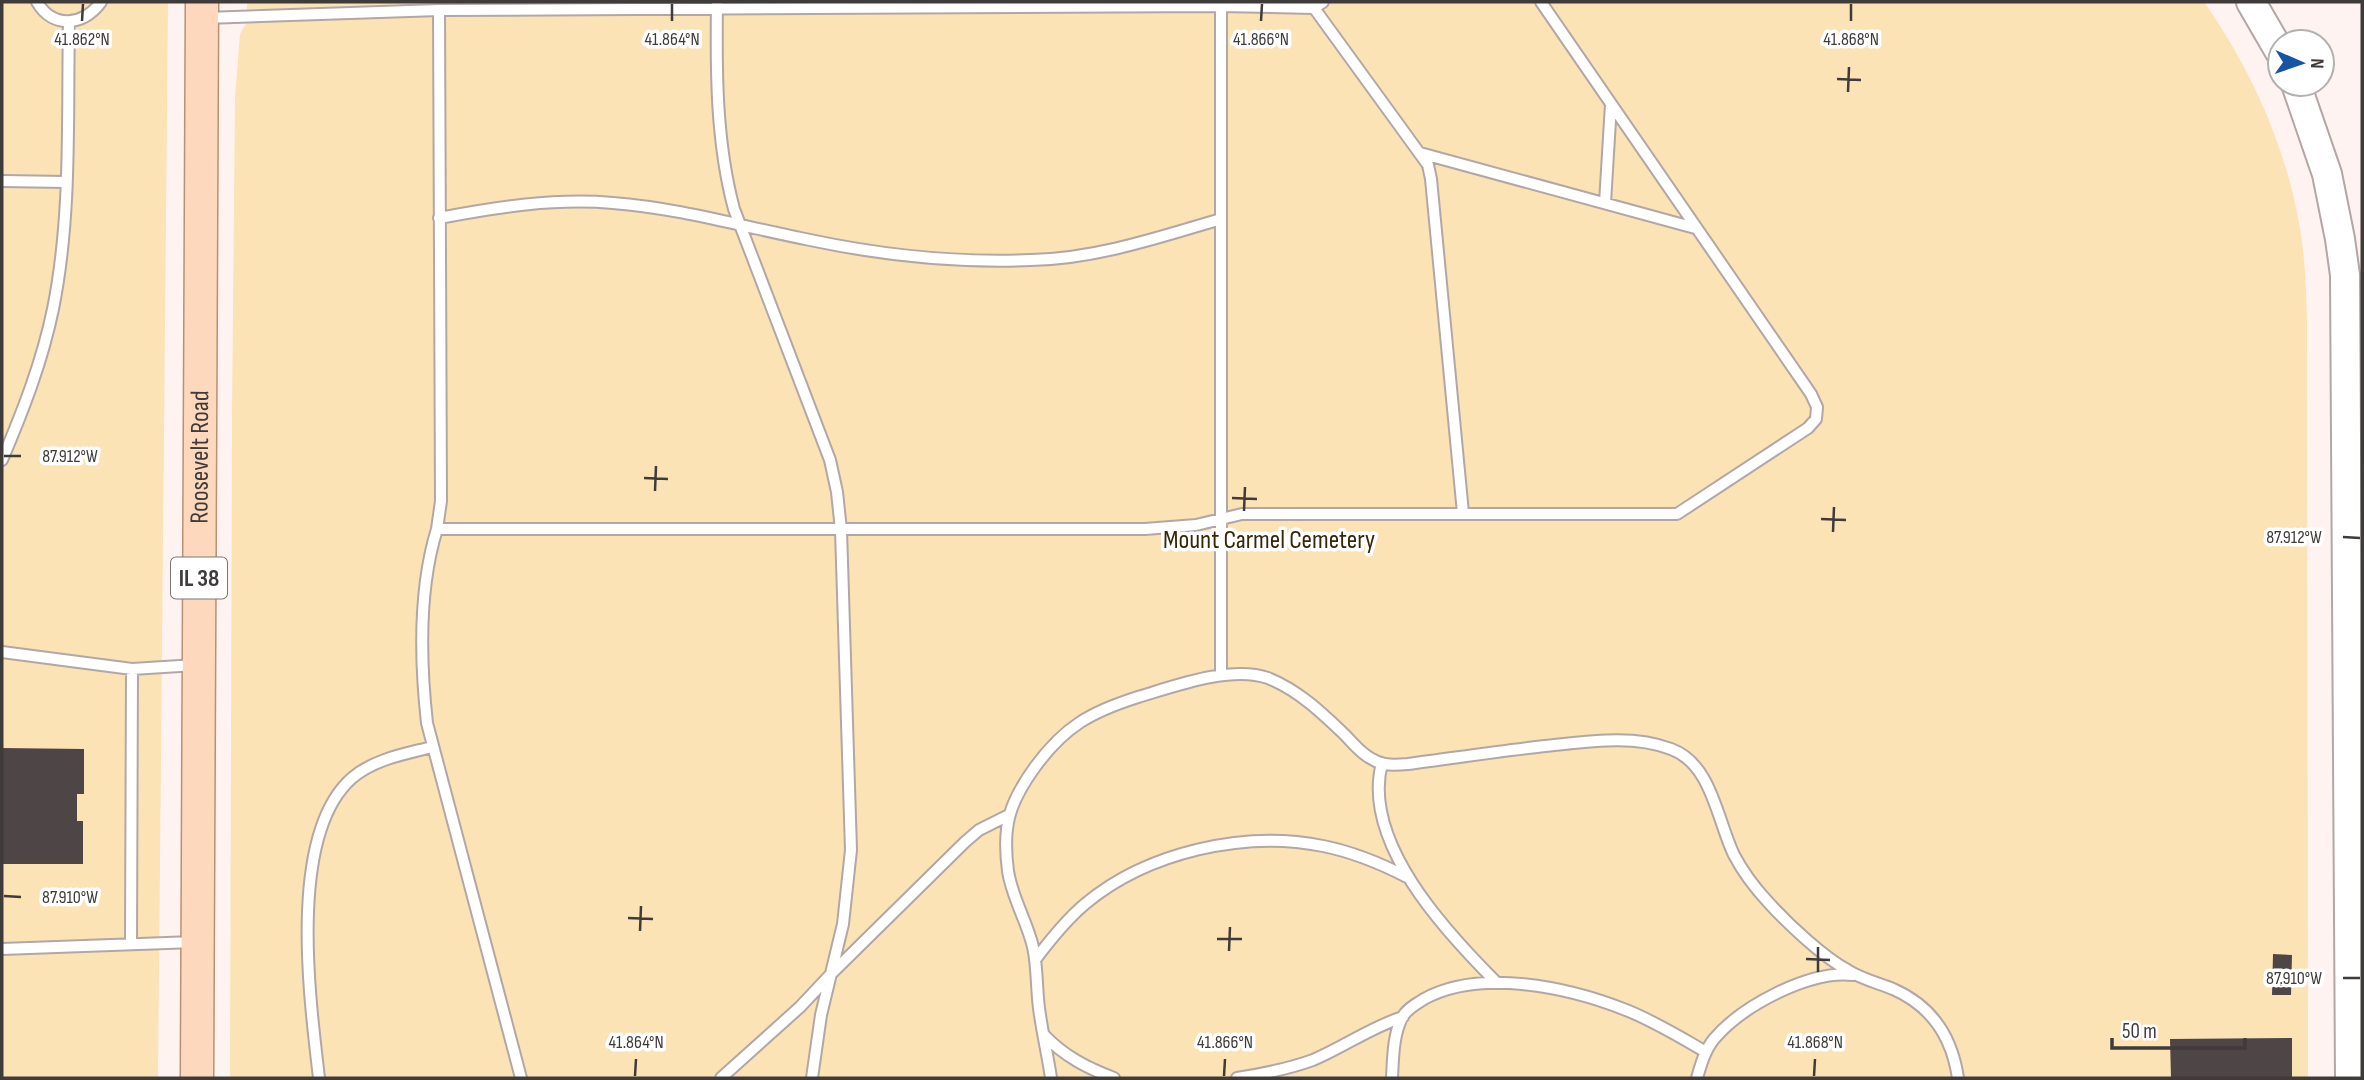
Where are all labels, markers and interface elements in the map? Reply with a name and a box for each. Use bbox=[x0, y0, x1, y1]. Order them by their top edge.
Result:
north arrow bbox=[2266, 28, 2336, 98]
text: 41.862°N bbox=[54, 29, 110, 50]
text: 41.864°N bbox=[644, 29, 700, 50]
text: 41.866°N bbox=[1233, 29, 1289, 50]
text: 41.868°N bbox=[1823, 29, 1879, 50]
text: N bbox=[2305, 58, 2328, 69]
street label: Roosevelt Road bbox=[184, 390, 216, 524]
text: 87.912°W bbox=[42, 446, 98, 467]
park label: Mount Carmel Cemetery bbox=[1163, 525, 1375, 556]
text: 87.912°W bbox=[2266, 527, 2322, 548]
road number: IL 38 bbox=[171, 558, 227, 598]
text: 87.910°W bbox=[42, 887, 98, 908]
text: 87.910°W bbox=[2266, 968, 2322, 989]
scale bar bbox=[2112, 1006, 2245, 1050]
text: 50 m bbox=[2122, 1019, 2157, 1044]
text: 41.864°N bbox=[608, 1032, 664, 1053]
text: 41.866°N bbox=[1197, 1032, 1253, 1053]
text: 41.868°N bbox=[1787, 1032, 1843, 1053]

